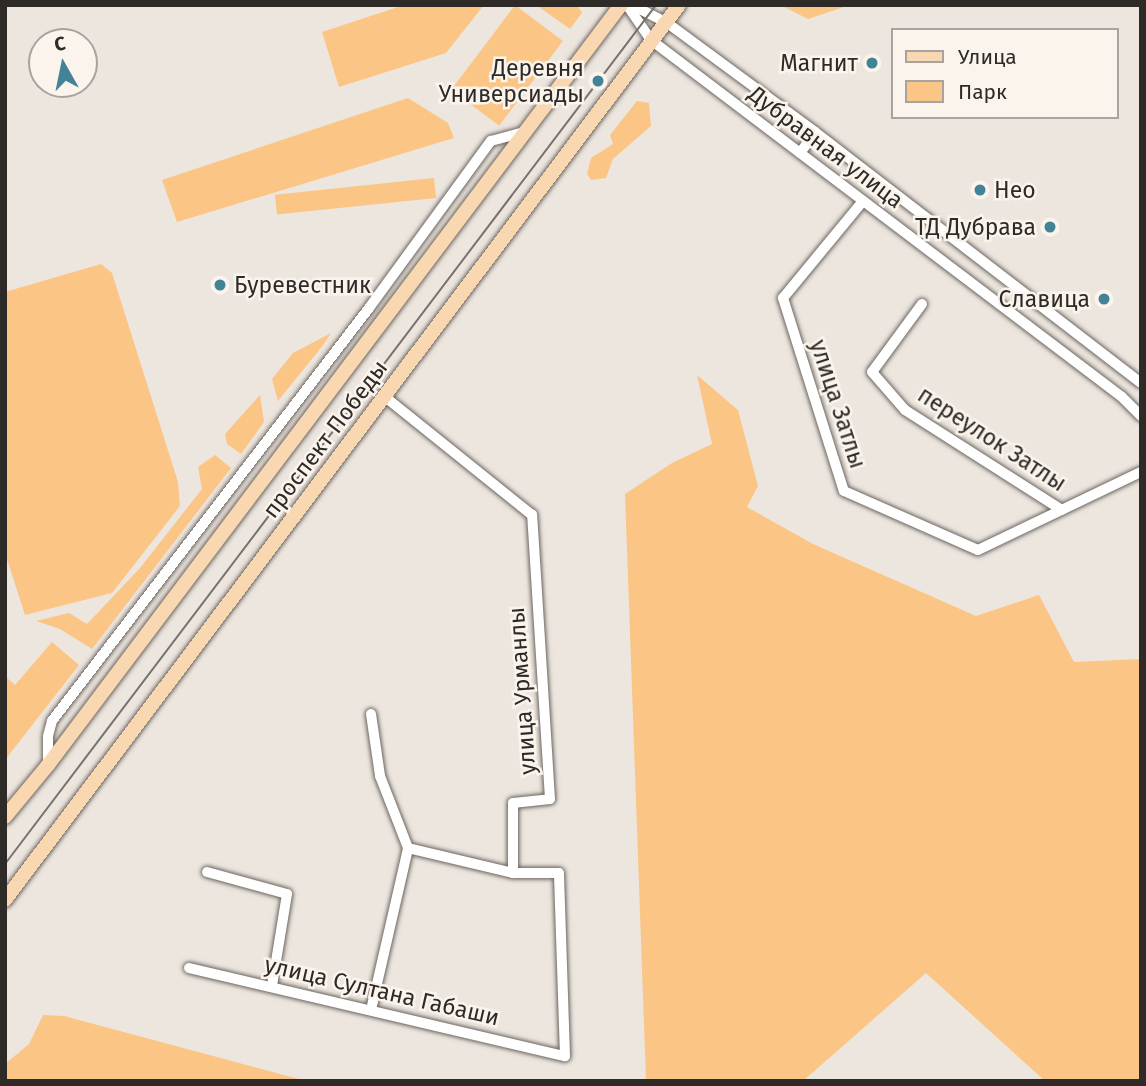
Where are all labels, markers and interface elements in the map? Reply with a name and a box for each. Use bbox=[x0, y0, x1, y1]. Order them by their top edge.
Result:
north arrow bbox=[28, 28, 98, 98]
legend bbox=[890, 28, 1118, 119]
text: С bbox=[53, 32, 67, 56]
text: Улица bbox=[958, 44, 1017, 70]
place label: Магнит bbox=[780, 49, 858, 77]
place label: Деревня Универсиады bbox=[439, 54, 584, 108]
marker: Магнит bbox=[864, 55, 880, 71]
marker: Деревня Универсиады bbox=[590, 73, 606, 89]
text: Парк bbox=[958, 79, 1007, 105]
street label: Дубравная улица bbox=[743, 80, 909, 214]
place label: Нео bbox=[994, 176, 1036, 204]
marker: Нео bbox=[972, 182, 988, 198]
place label: ТД Дубрава bbox=[915, 213, 1036, 241]
marker: ТД Дубрава bbox=[1042, 219, 1058, 235]
place label: Буревестник bbox=[234, 271, 371, 299]
marker: Буревестник bbox=[212, 277, 228, 293]
place label: Славица bbox=[999, 285, 1090, 313]
marker: Славица bbox=[1096, 291, 1112, 307]
street label: улица Затлы bbox=[804, 336, 872, 472]
street label: проспект Победы bbox=[257, 355, 393, 523]
street label: переулок Затлы bbox=[913, 381, 1071, 497]
street label: улица Урманлы bbox=[502, 606, 542, 776]
street label: улица Султана Габаши bbox=[262, 951, 502, 1031]

